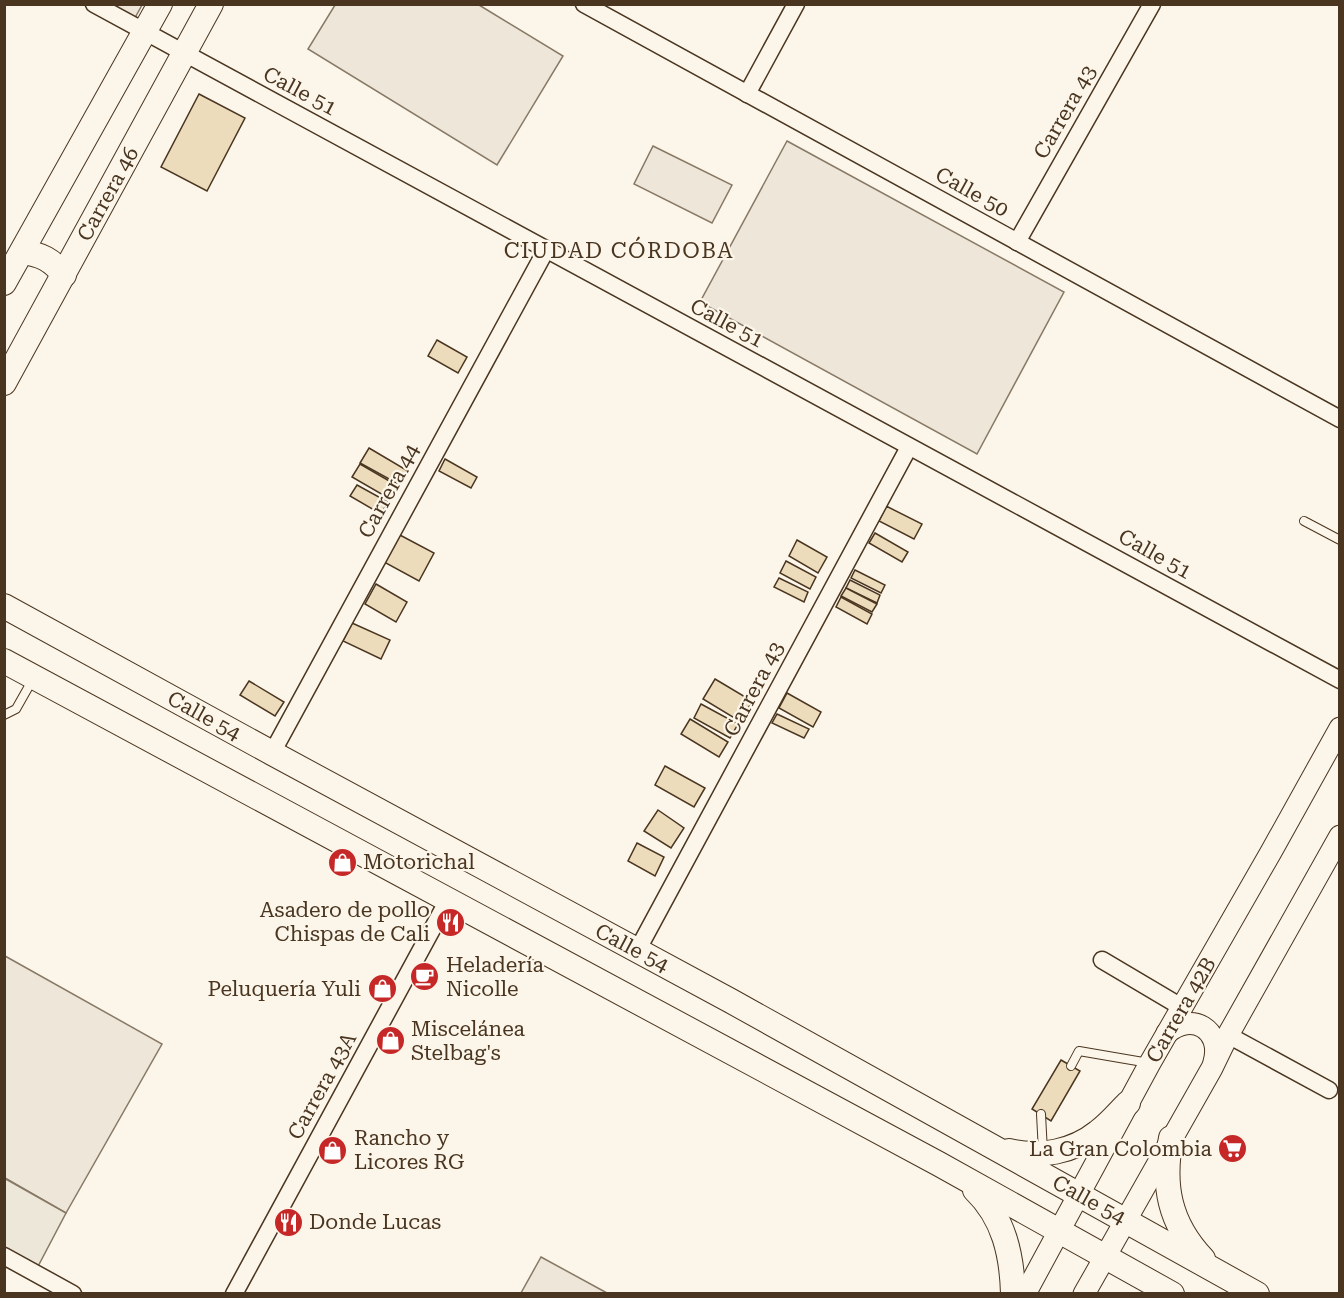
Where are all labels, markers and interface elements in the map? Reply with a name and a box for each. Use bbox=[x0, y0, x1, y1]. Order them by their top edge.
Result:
street label: Carrera 43 bbox=[1029, 61, 1101, 163]
street label: Calle 51 bbox=[259, 62, 341, 120]
street label: Carrera 46 bbox=[72, 143, 144, 245]
street label: Calle 50 bbox=[931, 162, 1013, 222]
district label: CIUDAD CÓRDOBA bbox=[504, 236, 734, 263]
street label: Calle 51 bbox=[686, 294, 768, 352]
street label: Carrera 44 bbox=[353, 440, 425, 542]
street label: Calle 51 bbox=[1114, 524, 1196, 584]
street label: Carrera 43 bbox=[719, 638, 789, 740]
street label: Calle 54 bbox=[163, 686, 245, 746]
shop icon: Motorichal bbox=[326, 846, 358, 878]
place label: Motorichal bbox=[363, 850, 475, 874]
place label: Asadero de pollo Chispas de Cali bbox=[260, 898, 430, 946]
restaurant icon: Asadero de pollo Chispas de Cali bbox=[435, 906, 467, 938]
street label: Calle 54 bbox=[591, 919, 673, 977]
place label: Heladería Nicolle bbox=[446, 953, 545, 1001]
street label: Carrera 42B bbox=[1141, 953, 1221, 1067]
cafe icon: Heladería Nicolle bbox=[409, 961, 441, 993]
shop icon: Peluquería Yuli bbox=[366, 973, 398, 1005]
place label: Peluquería Yuli bbox=[207, 977, 361, 1001]
place label: Miscelánea Stelbag's bbox=[411, 1017, 526, 1065]
shop icon: Miscelánea Stelbag's bbox=[374, 1025, 406, 1057]
street label: Carrera 43A bbox=[283, 1028, 361, 1144]
place label: Rancho y Licores RG bbox=[354, 1126, 464, 1174]
supermarket icon: La Gran Colombia bbox=[1217, 1133, 1249, 1165]
shop icon: Rancho y Licores RG bbox=[317, 1134, 349, 1166]
place label: La Gran Colombia bbox=[1029, 1137, 1213, 1161]
street label: Calle 54 bbox=[1048, 1170, 1130, 1230]
restaurant icon: Donde Lucas bbox=[272, 1206, 304, 1238]
place label: Donde Lucas bbox=[309, 1210, 441, 1234]

